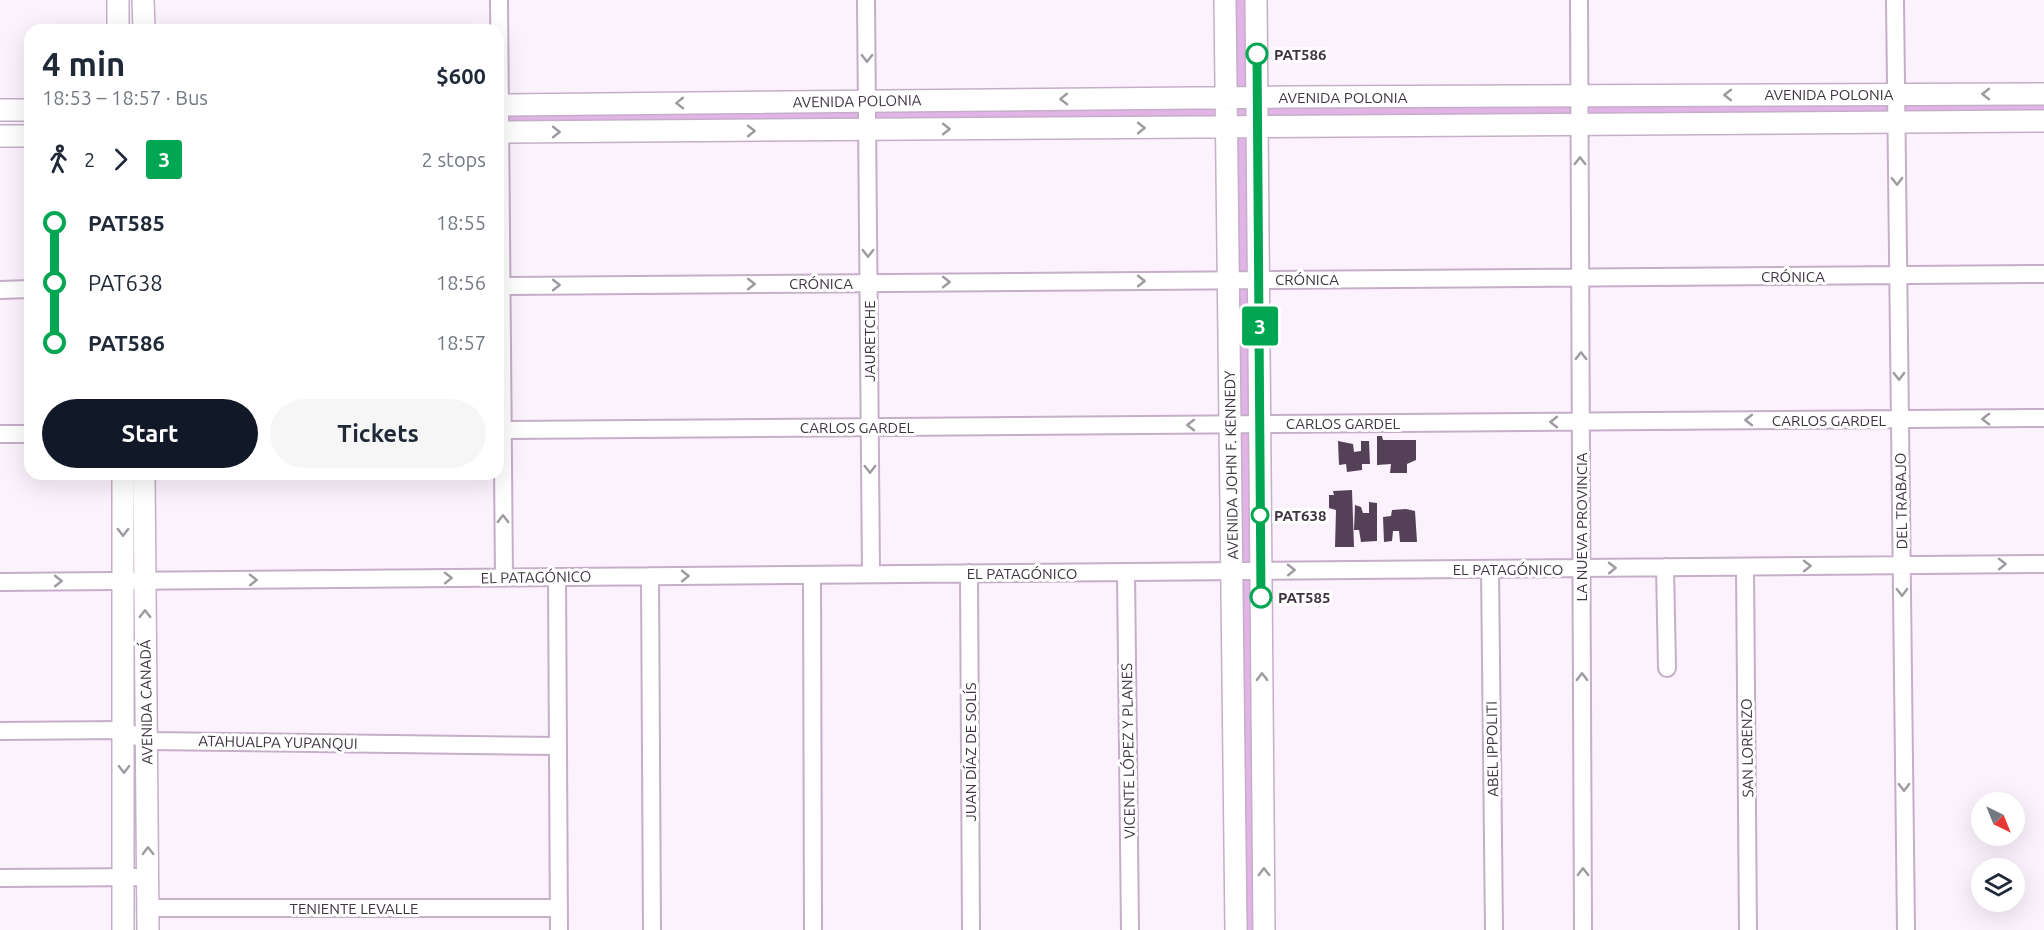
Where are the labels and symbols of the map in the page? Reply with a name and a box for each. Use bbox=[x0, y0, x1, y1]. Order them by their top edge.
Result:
marker: PAT586 bbox=[1246, 43, 1268, 65]
place label: PAT586 bbox=[1274, 46, 1326, 63]
one-way arrow bbox=[861, 54, 873, 63]
street label: AVENIDA POLONIA bbox=[1765, 86, 1894, 103]
one-way arrow bbox=[1981, 88, 1990, 100]
street label: AVENIDA POLONIA bbox=[1279, 89, 1408, 106]
one-way arrow bbox=[1723, 89, 1732, 101]
street label: AVENIDA POLONIA bbox=[792, 91, 922, 111]
one-way arrow bbox=[1060, 93, 1069, 105]
one-way arrow bbox=[676, 97, 685, 109]
one-way arrow bbox=[1137, 122, 1146, 134]
one-way arrow bbox=[942, 123, 951, 135]
one-way arrow bbox=[747, 124, 756, 137]
one-way arrow bbox=[552, 126, 561, 138]
one-way arrow bbox=[1574, 156, 1586, 165]
one-way arrow bbox=[1891, 176, 1903, 185]
one-way arrow bbox=[862, 249, 874, 258]
street label: CRÓNICA bbox=[1761, 268, 1825, 285]
street label: CRÓNICA bbox=[1275, 271, 1339, 288]
street label: CRÓNICA bbox=[789, 275, 853, 292]
one-way arrow bbox=[1137, 275, 1146, 287]
one-way arrow bbox=[942, 276, 951, 288]
one-way arrow bbox=[747, 278, 756, 290]
one-way arrow bbox=[552, 279, 561, 291]
street label: JAURETCHE bbox=[861, 300, 878, 382]
line badge: 3 bbox=[1240, 306, 1280, 346]
one-way arrow bbox=[1574, 351, 1587, 360]
street label: AVENIDA JOHN F. KENNEDY bbox=[1221, 370, 1241, 560]
one-way arrow bbox=[1893, 371, 1905, 380]
street label: CARLOS GARDEL bbox=[1772, 412, 1887, 429]
one-way arrow bbox=[1981, 413, 1990, 425]
one-way arrow bbox=[1744, 414, 1753, 427]
street label: CARLOS GARDEL bbox=[1286, 415, 1401, 432]
one-way arrow bbox=[1549, 416, 1558, 428]
street label: CARLOS GARDEL bbox=[800, 419, 915, 436]
one-way arrow bbox=[1186, 419, 1195, 431]
street label: LA NUEVA PROVINCIA bbox=[1573, 452, 1590, 602]
street label: DEL TRABAJO bbox=[1892, 453, 1910, 549]
one-way arrow bbox=[864, 465, 876, 474]
marker: PAT638 bbox=[1251, 506, 1269, 524]
place label: PAT638 bbox=[1274, 507, 1326, 524]
one-way arrow bbox=[497, 515, 509, 524]
one-way arrow bbox=[117, 528, 129, 537]
one-way arrow bbox=[1997, 558, 2006, 570]
one-way arrow bbox=[1802, 560, 1811, 572]
street label: EL PATAGÓNICO bbox=[1453, 561, 1563, 578]
one-way arrow bbox=[1607, 562, 1616, 574]
one-way arrow bbox=[1286, 564, 1295, 576]
street label: EL PATAGÓNICO bbox=[967, 565, 1077, 582]
street label: EL PATAGÓNICO bbox=[481, 568, 591, 586]
one-way arrow bbox=[681, 570, 690, 582]
one-way arrow bbox=[444, 572, 453, 584]
one-way arrow bbox=[249, 574, 258, 586]
one-way arrow bbox=[54, 575, 63, 588]
marker: PAT585 bbox=[1250, 586, 1272, 608]
one-way arrow bbox=[1896, 587, 1908, 596]
place label: PAT585 bbox=[1278, 589, 1330, 606]
one-way arrow bbox=[139, 609, 151, 618]
street label: AVENIDA CANADÁ bbox=[136, 639, 156, 765]
street label: VICENTE LÓPEZ Y PLANES bbox=[1118, 663, 1138, 839]
one-way arrow bbox=[1256, 672, 1268, 681]
one-way arrow bbox=[1576, 672, 1588, 681]
street label: JUAN DÍAZ DE SOLÍS bbox=[962, 682, 979, 822]
street label: SAN LORENZO bbox=[1738, 698, 1756, 798]
street label: ABEL IPPOLITI bbox=[1483, 701, 1501, 797]
street label: ATAHUALPA YUPANQUI bbox=[198, 732, 358, 752]
one-way arrow bbox=[118, 765, 130, 774]
one-way arrow bbox=[1898, 782, 1910, 791]
north arrow bbox=[1971, 792, 2025, 846]
one-way arrow bbox=[142, 846, 154, 855]
one-way arrow bbox=[1258, 867, 1270, 876]
one-way arrow bbox=[1577, 867, 1589, 876]
street label: TENIENTE LEVALLE bbox=[290, 900, 418, 917]

